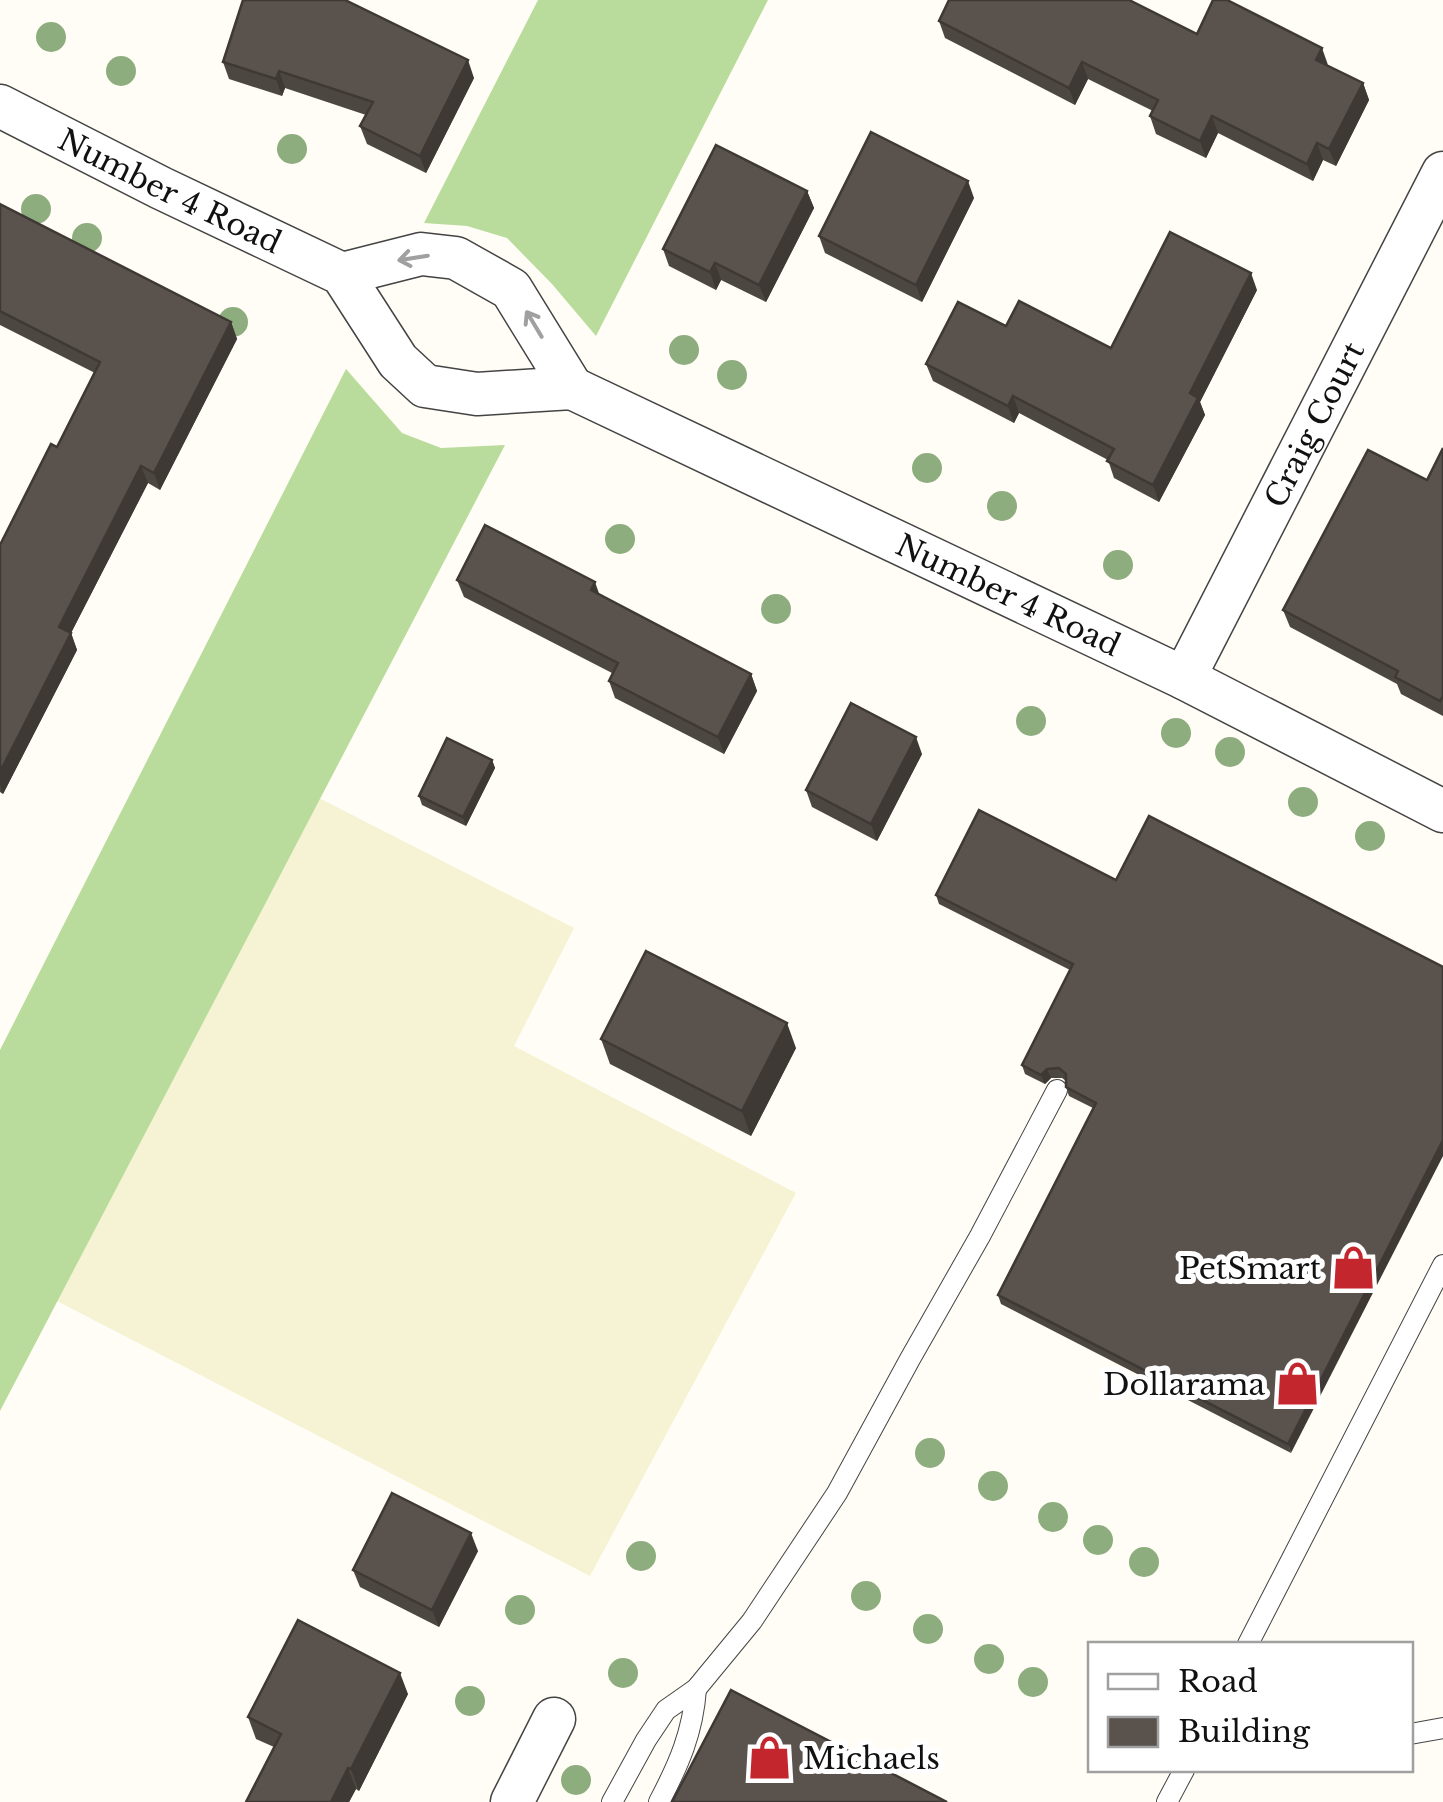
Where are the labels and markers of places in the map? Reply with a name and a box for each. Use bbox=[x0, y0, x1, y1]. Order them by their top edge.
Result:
shop icon: PetSmart bbox=[1330, 1244, 1378, 1292]
place label: PetSmart bbox=[1179, 1250, 1322, 1287]
shop icon: Dollarama bbox=[1274, 1360, 1322, 1408]
place label: Dollarama bbox=[1103, 1366, 1265, 1403]
shop icon: Michaels bbox=[746, 1734, 794, 1782]
place label: Michaels bbox=[803, 1740, 940, 1777]

